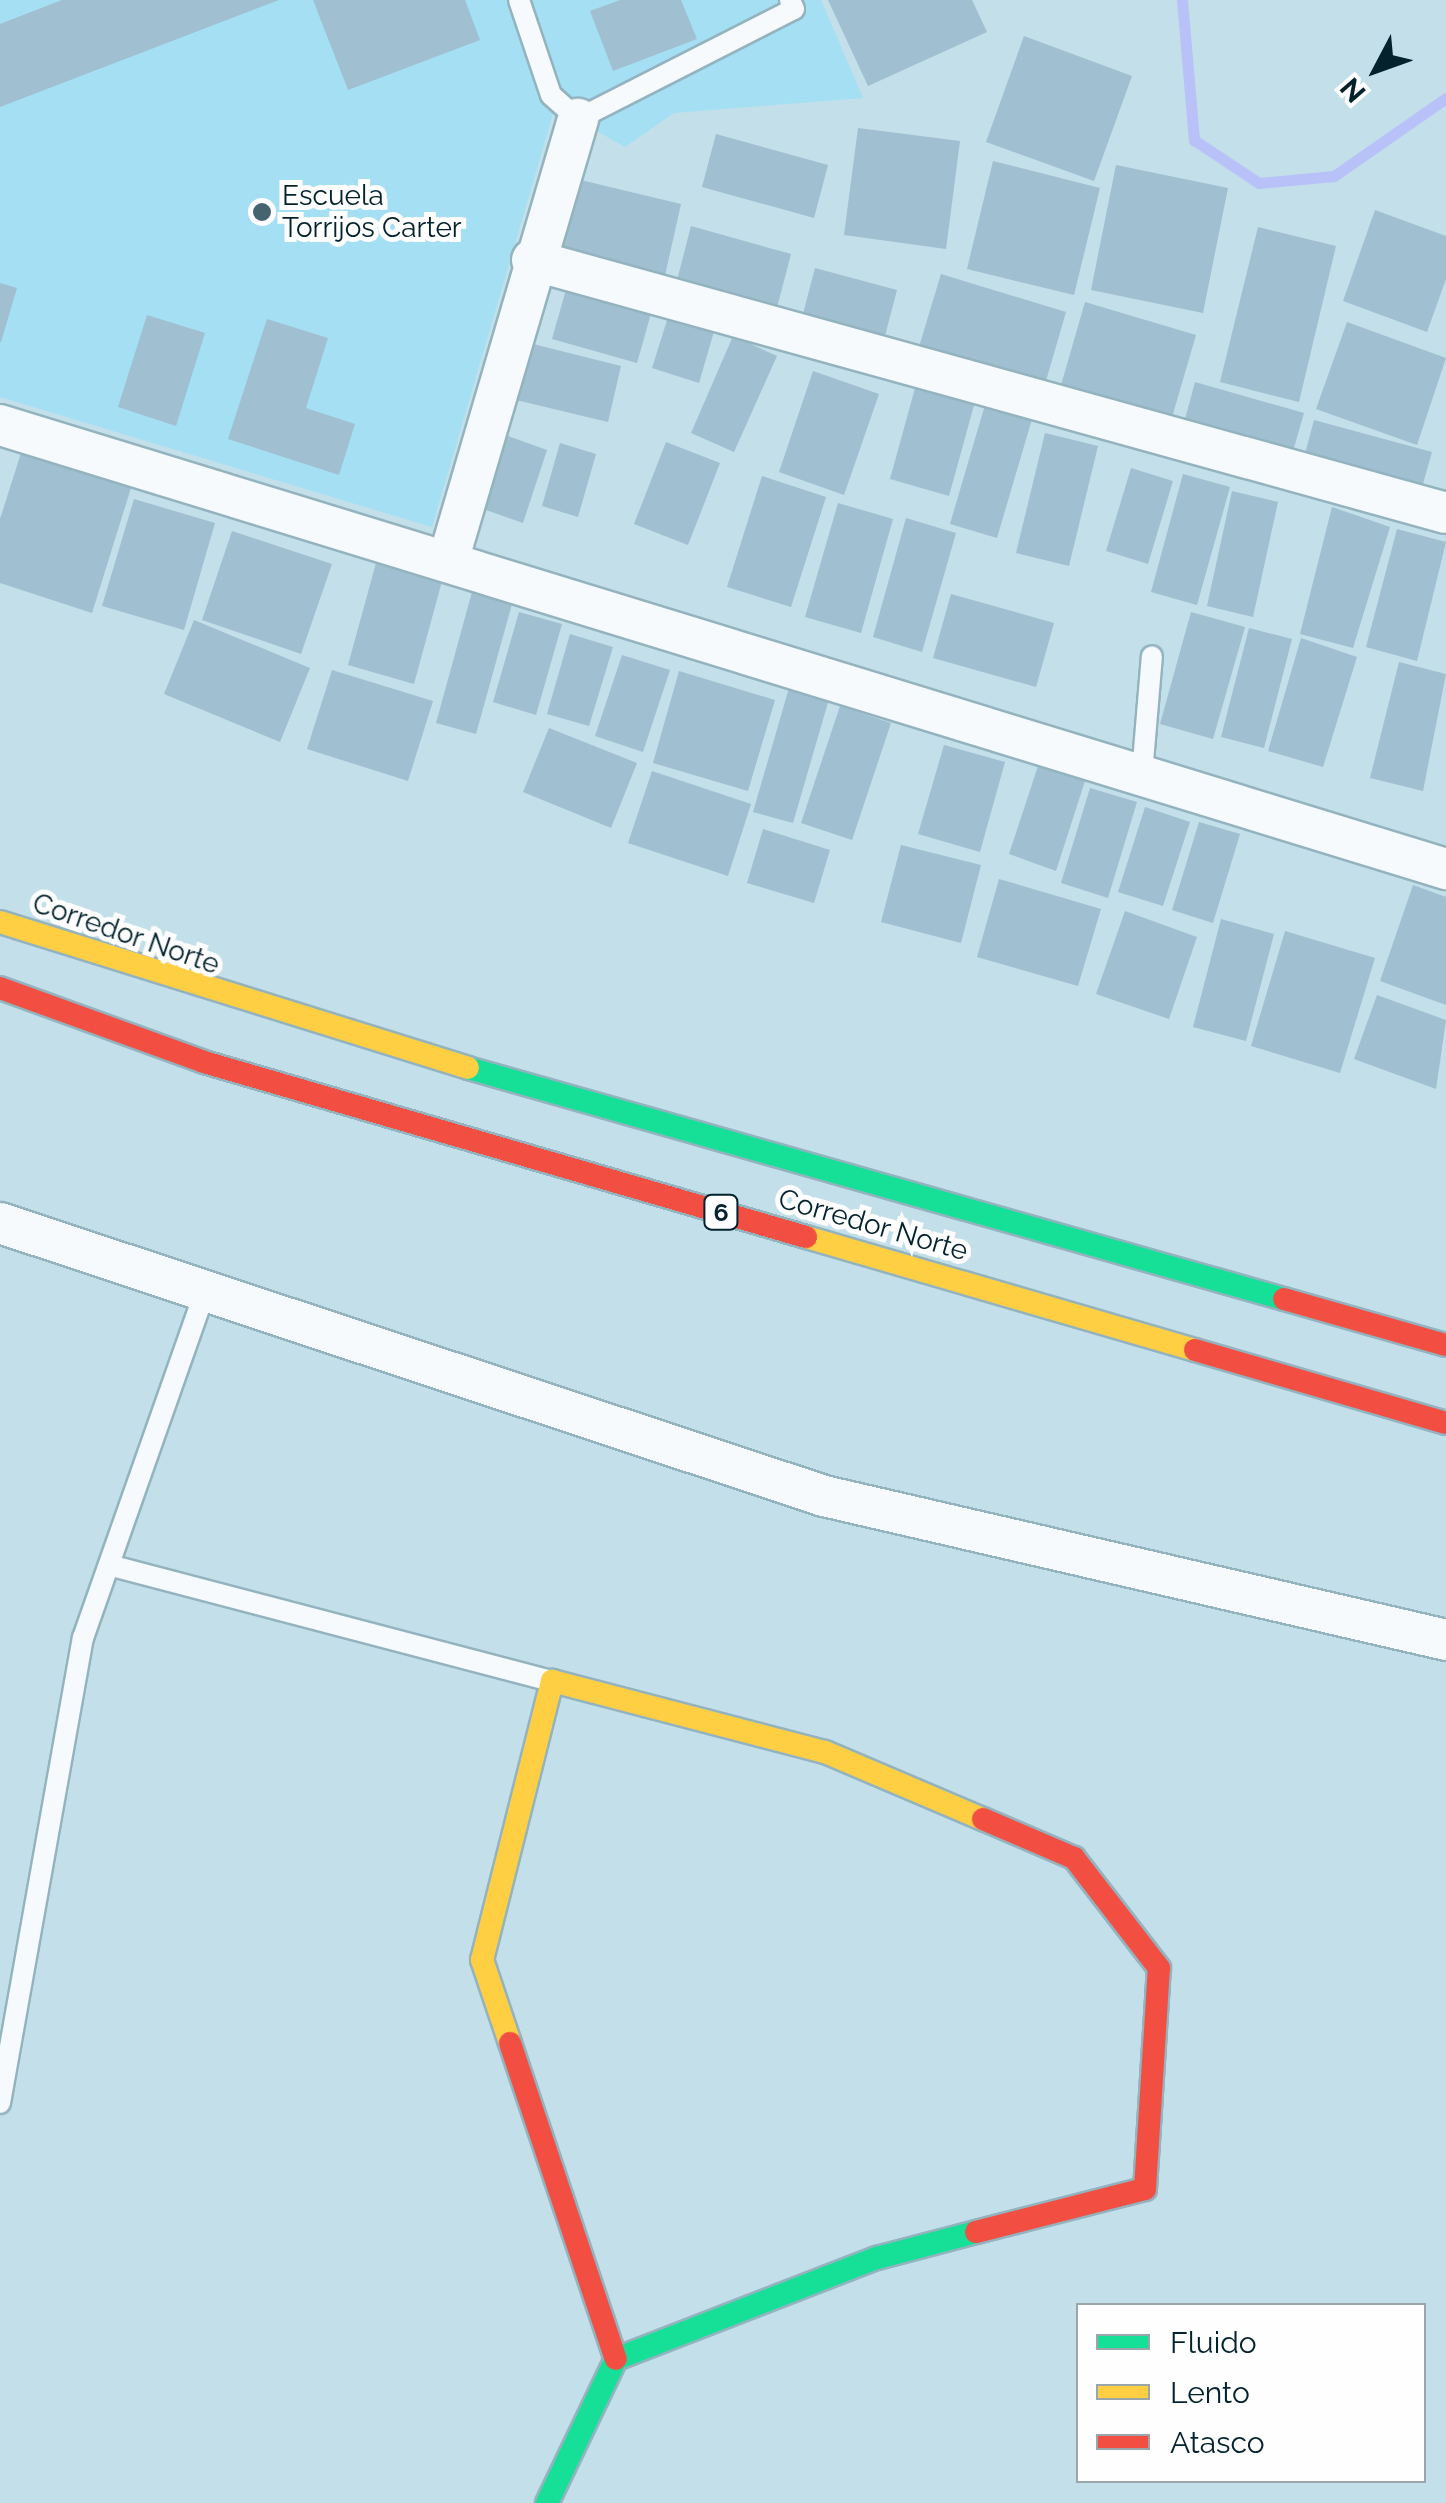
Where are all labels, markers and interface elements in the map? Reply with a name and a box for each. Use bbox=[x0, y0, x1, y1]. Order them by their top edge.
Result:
north arrow bbox=[1326, 20, 1426, 120]
text: N bbox=[1334, 71, 1372, 109]
place label: Escuela Torrijos Carter bbox=[282, 179, 462, 245]
marker: Escuela Torrijos Carter bbox=[251, 201, 273, 223]
street label: Corredor Norte bbox=[28, 886, 224, 982]
street label: Corredor Norte bbox=[774, 1182, 972, 1268]
road number: 6 bbox=[701, 1192, 741, 1232]
legend bbox=[1076, 2303, 1426, 2483]
text: Fluido bbox=[1170, 2325, 1257, 2360]
text: Lento bbox=[1170, 2375, 1250, 2410]
text: Atasco bbox=[1170, 2425, 1265, 2460]

